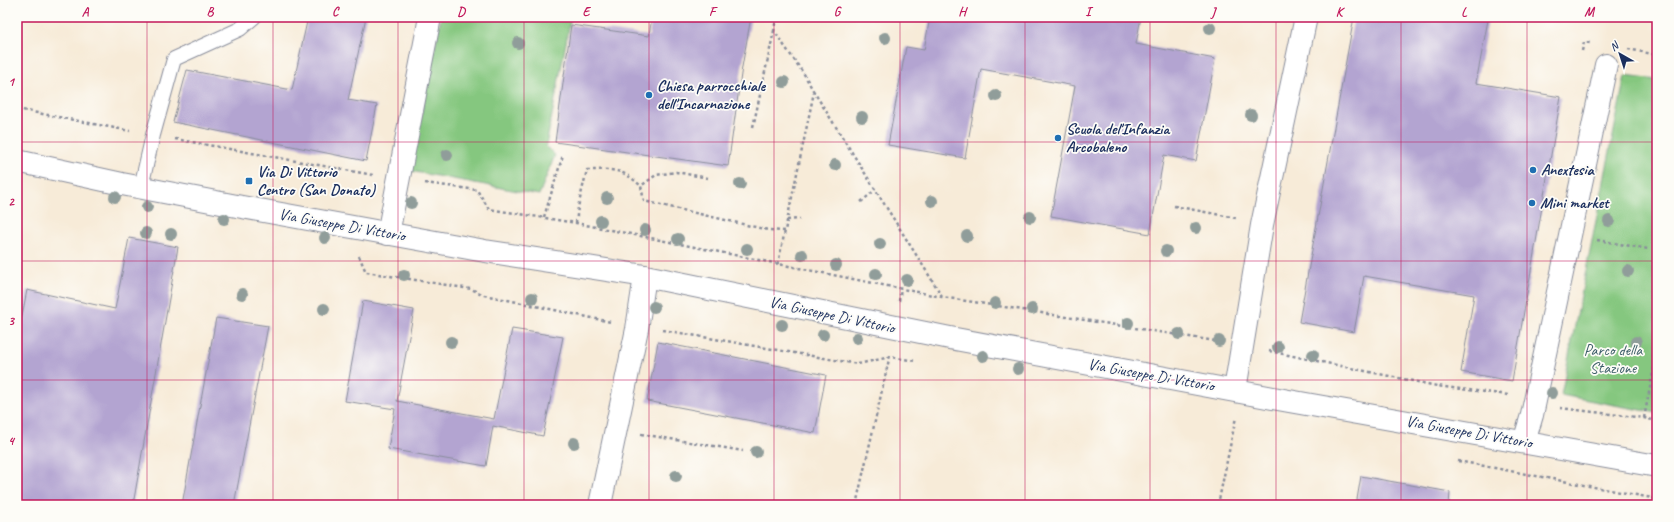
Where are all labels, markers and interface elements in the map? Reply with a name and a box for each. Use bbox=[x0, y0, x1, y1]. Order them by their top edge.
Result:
text: A bbox=[82, 4, 90, 20]
text: B bbox=[207, 4, 215, 20]
text: C bbox=[332, 4, 340, 20]
text: D bbox=[457, 4, 466, 20]
text: E bbox=[583, 4, 592, 20]
text: F bbox=[709, 4, 718, 20]
text: G bbox=[834, 4, 842, 20]
text: H bbox=[958, 4, 968, 20]
text: I bbox=[1085, 4, 1094, 20]
text: J bbox=[1210, 4, 1217, 20]
text: K bbox=[1336, 4, 1346, 20]
text: L bbox=[1461, 4, 1468, 20]
text: M bbox=[1584, 4, 1595, 20]
north arrow bbox=[1600, 34, 1640, 74]
text: N bbox=[1607, 37, 1622, 54]
text: 1 bbox=[8, 74, 16, 90]
place label: Chiesa parrocchiale dell'Incarnazione bbox=[657, 76, 767, 114]
marker: Chiesa parrocchiale dell'Incarnazione bbox=[644, 90, 654, 100]
place label: Scuola del'Infanzia Arcobaleno bbox=[1066, 119, 1170, 157]
marker: Scuola del'Infanzia Arcobaleno bbox=[1053, 133, 1063, 143]
place label: Anextesia bbox=[1541, 160, 1596, 180]
place label: Via Di Vittorio Centro (San Donato) bbox=[257, 162, 377, 200]
marker: Anextesia bbox=[1528, 165, 1538, 175]
marker: Via Di Vittorio Centro (San Donato) bbox=[244, 176, 254, 186]
place label: Mini market bbox=[1540, 193, 1610, 213]
text: 2 bbox=[8, 194, 15, 210]
marker: Mini market bbox=[1527, 198, 1537, 208]
street label: Via Giuseppe Di Vittorio bbox=[277, 204, 409, 246]
street label: Via Giuseppe Di Vittorio bbox=[767, 292, 899, 339]
text: 3 bbox=[8, 313, 15, 329]
park label: Parco della Stazione bbox=[1584, 340, 1643, 378]
street label: Via Giuseppe Di Vittorio bbox=[1086, 354, 1218, 396]
street label: Via Giuseppe Di Vittorio bbox=[1404, 411, 1536, 453]
text: 4 bbox=[8, 433, 16, 449]

